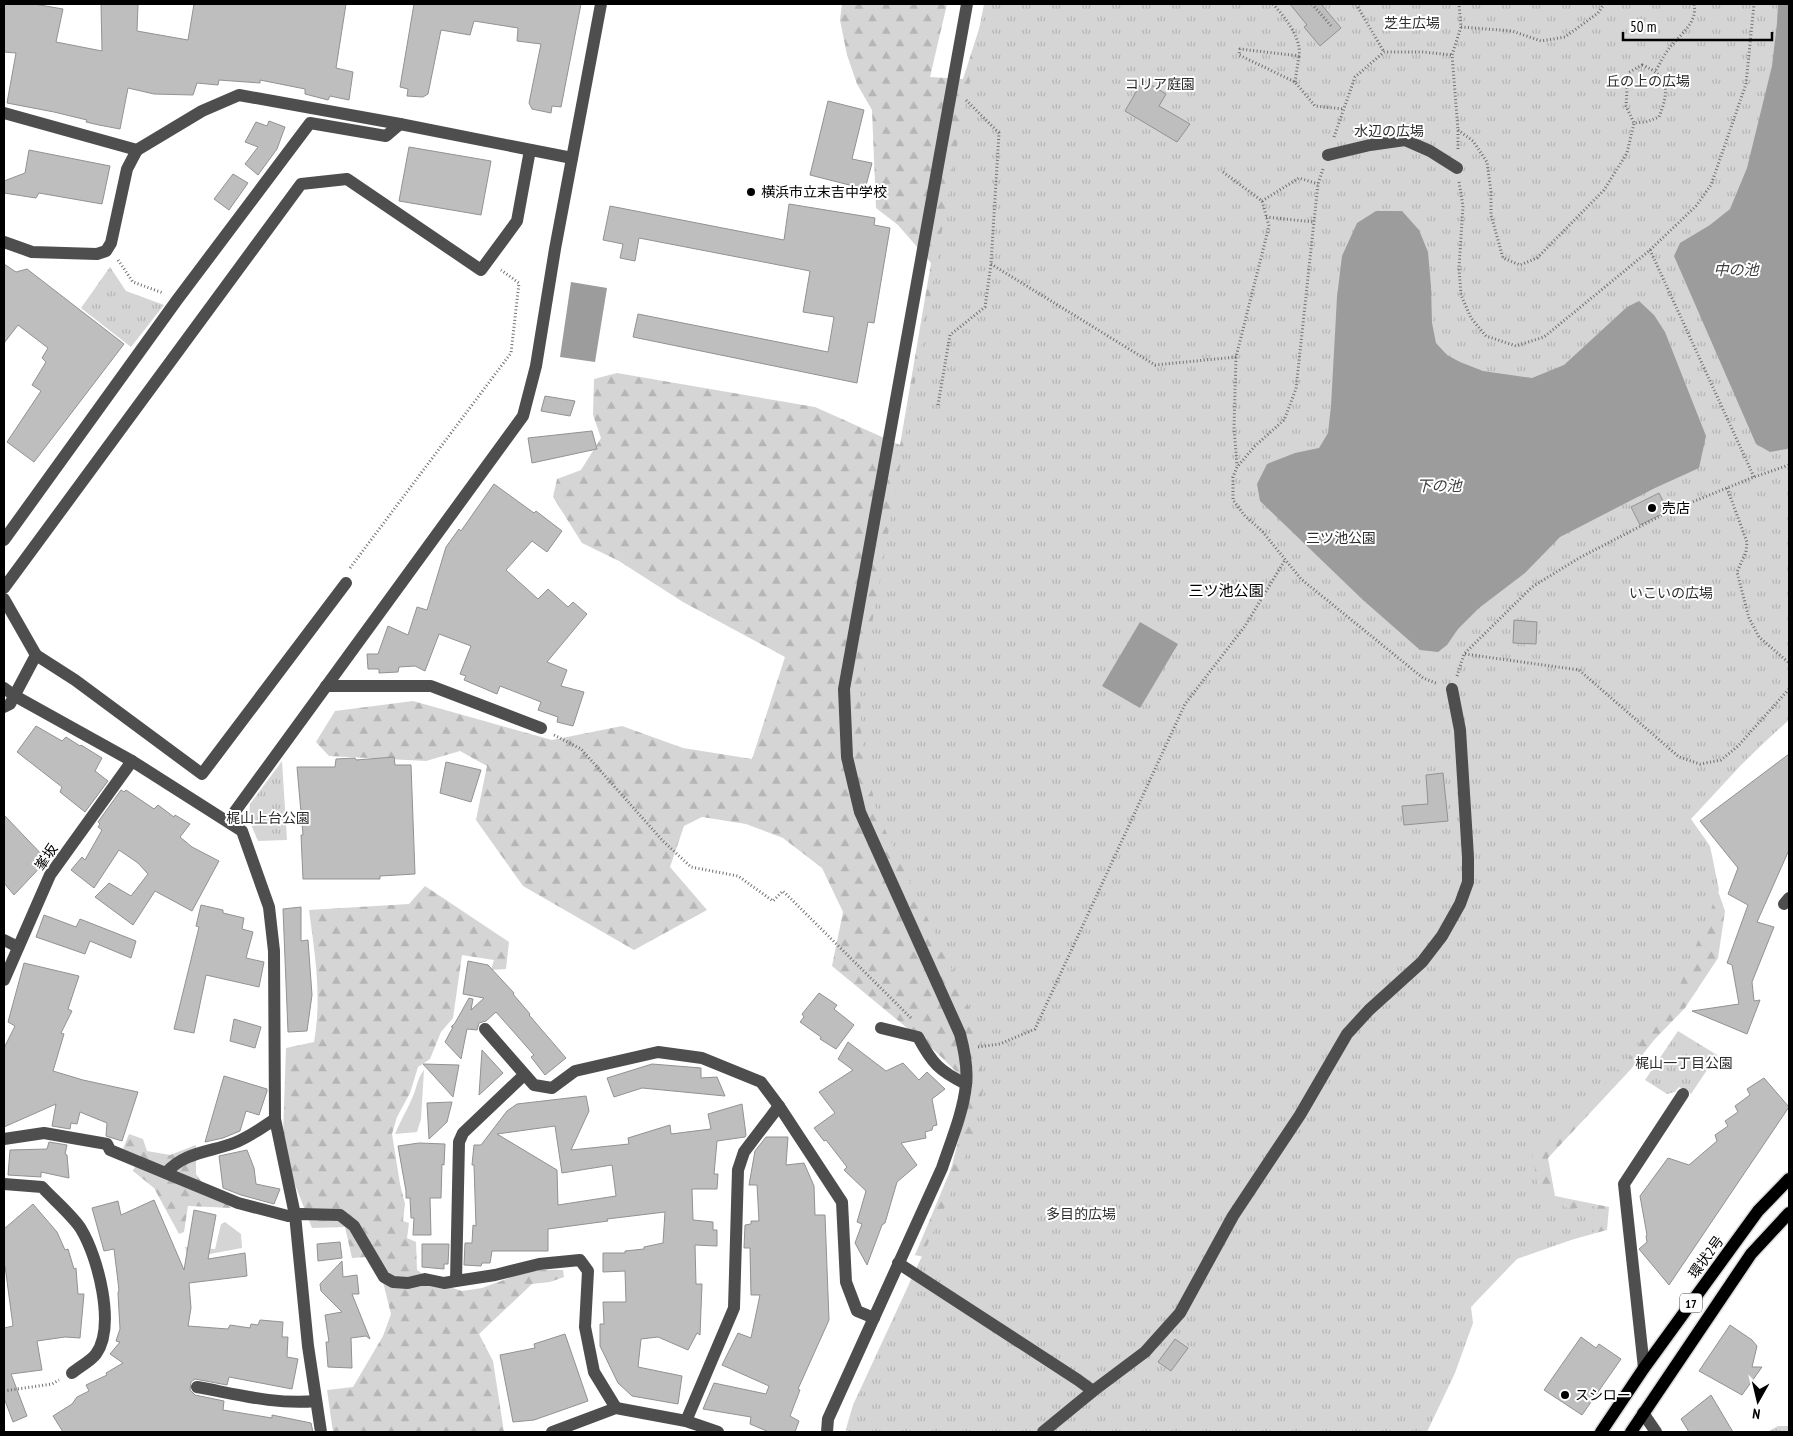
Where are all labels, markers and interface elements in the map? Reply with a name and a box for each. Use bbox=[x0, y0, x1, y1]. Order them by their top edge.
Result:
scale bar bbox=[1623, 10, 1772, 42]
park label: 芝生広場 bbox=[1384, 14, 1440, 32]
text: 50 m bbox=[1630, 17, 1656, 36]
park label: 丘の上の広場 bbox=[1606, 72, 1690, 90]
park label: コリア庭園 bbox=[1125, 75, 1195, 93]
park label: 水辺の広場 bbox=[1354, 122, 1424, 140]
place label: 横浜市立末吉中学校 bbox=[761, 183, 887, 201]
marker: 横浜市立末吉中学校 bbox=[745, 186, 757, 198]
water label: 中の池 bbox=[1713, 260, 1760, 279]
water label: 下の池 bbox=[1416, 476, 1463, 495]
place label: 売店 bbox=[1662, 499, 1690, 517]
marker: 売店 bbox=[1646, 502, 1658, 514]
park label: 三ツ池公園 bbox=[1306, 529, 1376, 547]
district label: 三ツ池公園 bbox=[1188, 581, 1264, 600]
park label: いこいの広場 bbox=[1629, 584, 1713, 602]
park label: 梶山上台公園 bbox=[226, 809, 310, 827]
street label: 峯坂 bbox=[31, 840, 61, 874]
park label: 梶山一丁目公園 bbox=[1635, 1054, 1733, 1072]
park label: 多目的広場 bbox=[1046, 1205, 1116, 1223]
street label: 環状2号 bbox=[1685, 1232, 1727, 1282]
road number: 17 bbox=[1680, 1294, 1702, 1312]
north arrow bbox=[1733, 1376, 1783, 1426]
place label: スシロー bbox=[1575, 1386, 1631, 1404]
marker: スシロー bbox=[1559, 1389, 1571, 1401]
text: N bbox=[1751, 1404, 1761, 1423]

